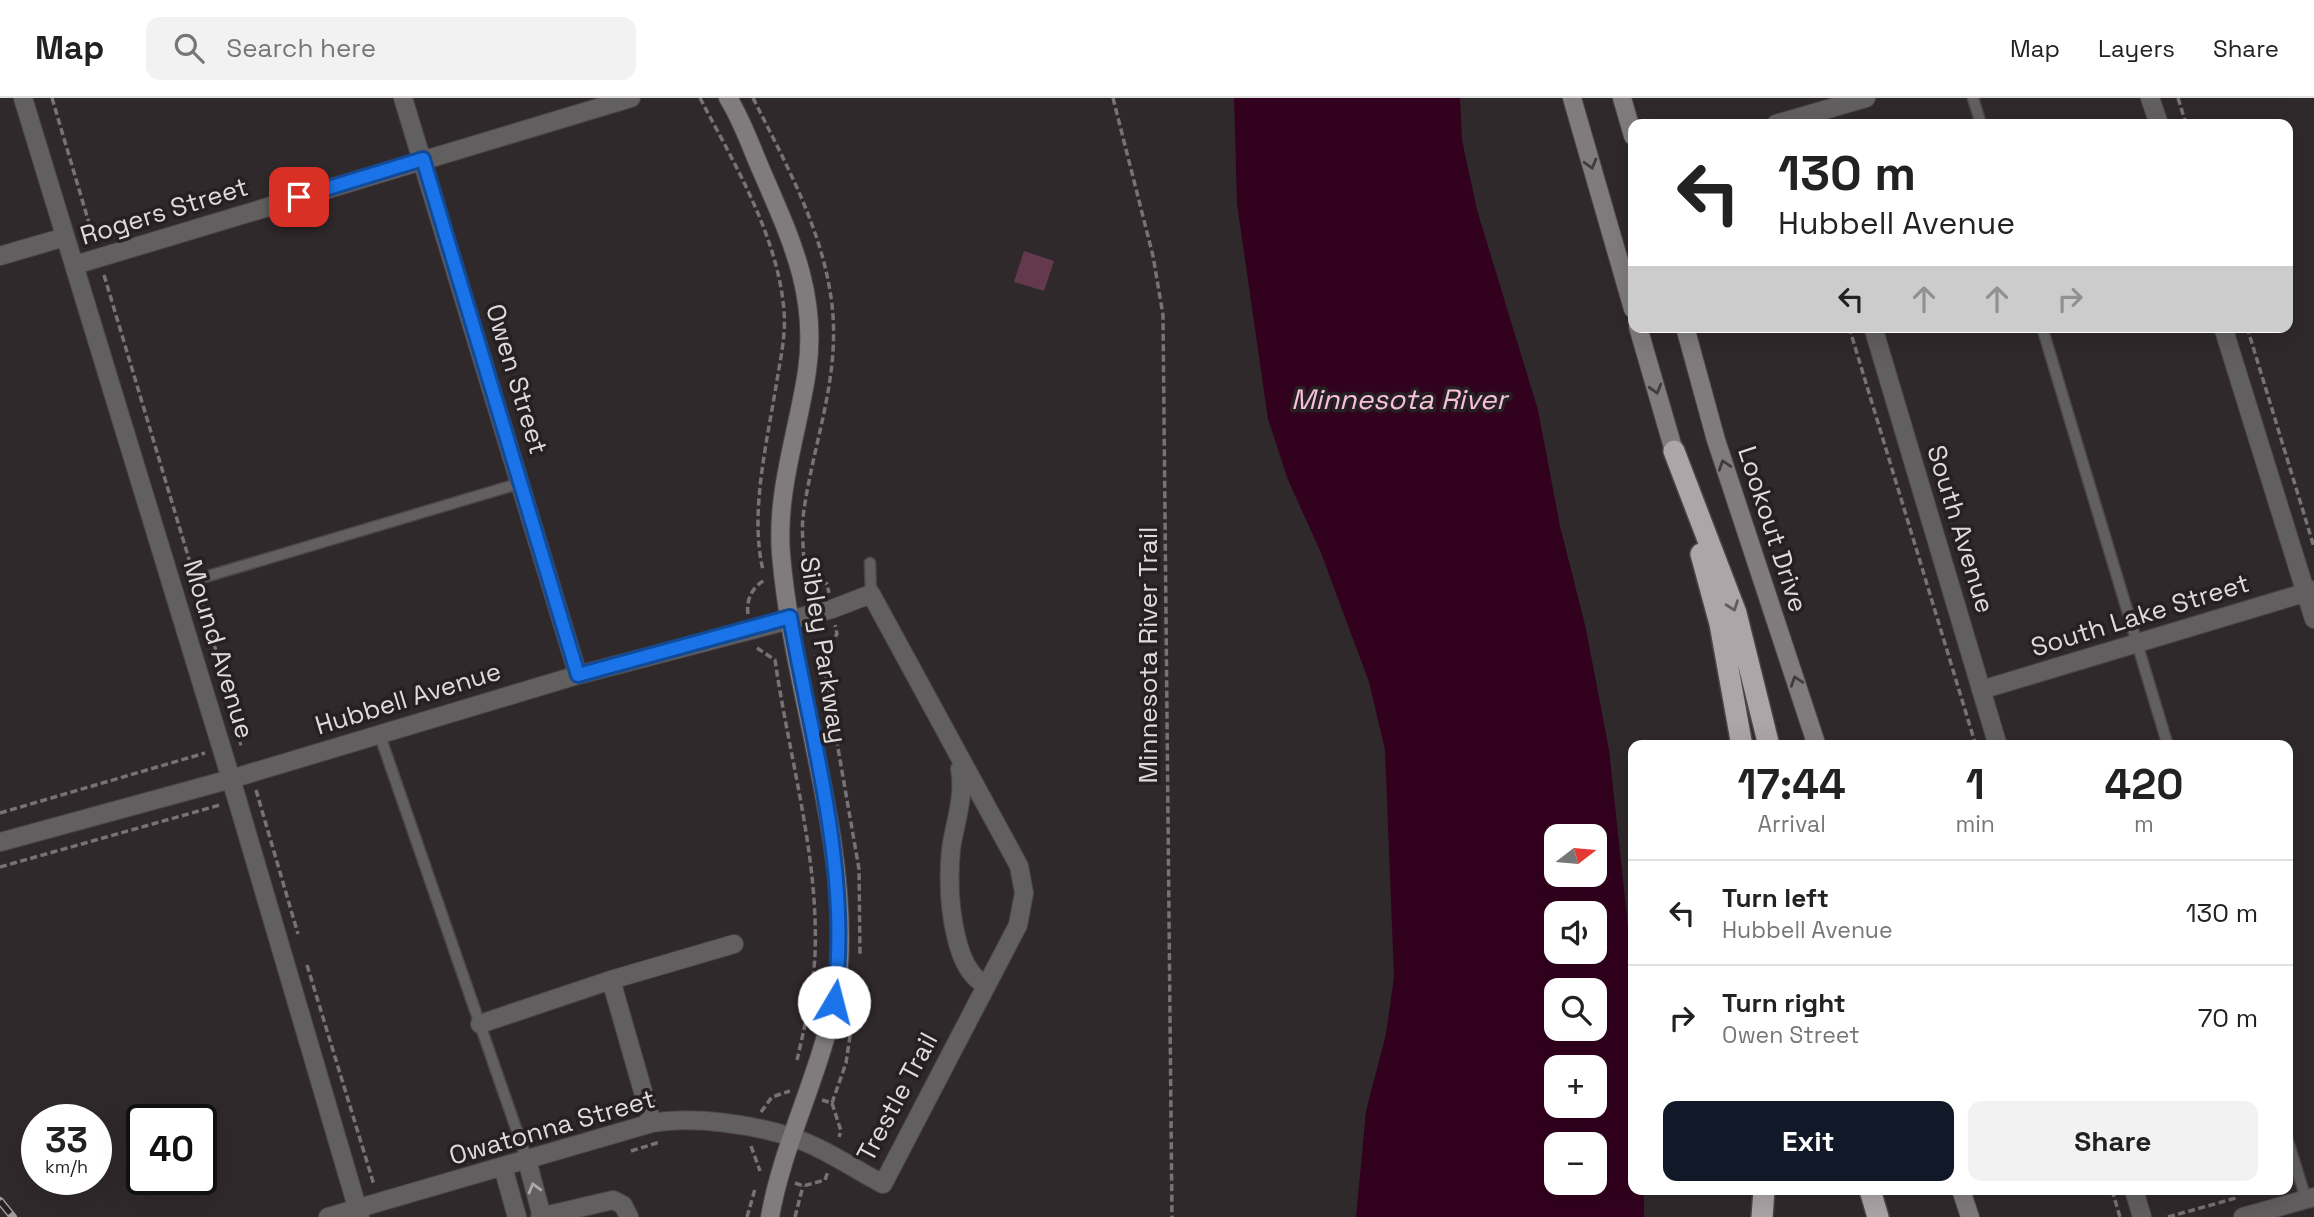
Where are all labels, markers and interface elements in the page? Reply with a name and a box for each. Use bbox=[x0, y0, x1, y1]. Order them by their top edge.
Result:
search box bbox=[146, 17, 636, 80]
text: Map bbox=[35, 27, 104, 69]
icon: search bbox=[170, 29, 208, 67]
text: Search here bbox=[226, 31, 376, 65]
text: Map bbox=[2010, 33, 2060, 64]
text: Layers bbox=[2098, 33, 2175, 64]
text: Share bbox=[2213, 33, 2279, 64]
text: 130 m bbox=[1778, 142, 1916, 204]
icon: left bbox=[1663, 147, 1754, 238]
one-way arrow bbox=[1582, 157, 1597, 169]
pin bbox=[269, 167, 329, 227]
street label: Rogers Street bbox=[76, 169, 252, 253]
icon: arrive bbox=[280, 178, 318, 216]
text: Hubbell Avenue bbox=[1778, 203, 2015, 243]
icon: left bbox=[1832, 280, 1870, 318]
icon: ahead bbox=[1905, 280, 1943, 318]
icon: ahead bbox=[1978, 280, 2016, 318]
icon: right bbox=[2051, 280, 2089, 318]
street label: Owen Street bbox=[478, 300, 556, 458]
water label: Minnesota River bbox=[1291, 381, 1510, 417]
one-way arrow bbox=[1647, 383, 1662, 395]
street label: South Avenue bbox=[1919, 441, 2003, 617]
street label: Lookout Drive bbox=[1730, 442, 1816, 616]
one-way arrow bbox=[1718, 459, 1732, 471]
street label: Minnesota River Trail bbox=[1131, 527, 1165, 783]
street label: Sibley Parkway bbox=[792, 554, 856, 746]
street label: Mound Avenue bbox=[176, 555, 262, 743]
street label: South Lake Street bbox=[2027, 566, 2253, 664]
one-way arrow bbox=[1725, 599, 1739, 611]
street label: Hubbell Avenue bbox=[311, 654, 505, 742]
one-way arrow bbox=[1790, 675, 1804, 687]
text: 17:44 bbox=[1738, 758, 1846, 811]
text: 1 bbox=[1966, 758, 1985, 811]
text: 420 bbox=[2105, 758, 2183, 811]
text: Arrival bbox=[1758, 809, 1826, 839]
text: min bbox=[1955, 809, 1995, 839]
text: m bbox=[2134, 809, 2154, 839]
north arrow bbox=[1544, 824, 1606, 887]
map controls bbox=[1544, 824, 1607, 1195]
text: Turn left bbox=[1722, 881, 1829, 915]
icon: left bbox=[1663, 894, 1701, 932]
text: 130 m bbox=[2186, 896, 2258, 930]
button: sound bbox=[1544, 901, 1607, 964]
text: Hubbell Avenue bbox=[1722, 915, 1893, 945]
position arrow bbox=[797, 965, 871, 1039]
button: search bbox=[1544, 978, 1607, 1041]
text: Turn right bbox=[1722, 986, 1846, 1020]
icon: right bbox=[1663, 999, 1701, 1037]
text: 70 m bbox=[2198, 1001, 2258, 1035]
text: Owen Street bbox=[1722, 1020, 1860, 1050]
street label: Trestle Trail bbox=[849, 1027, 945, 1167]
button: + bbox=[1544, 1055, 1607, 1118]
street label: Owatonna Street bbox=[445, 1081, 659, 1173]
button: Exit bbox=[1663, 1101, 1954, 1181]
button: Share bbox=[1968, 1101, 2258, 1181]
speed limit sign: 40 bbox=[126, 1104, 217, 1195]
text: 33 bbox=[45, 1118, 88, 1162]
button: − bbox=[1544, 1132, 1607, 1195]
text: km/h bbox=[45, 1155, 88, 1178]
one-way arrow bbox=[528, 1183, 542, 1195]

